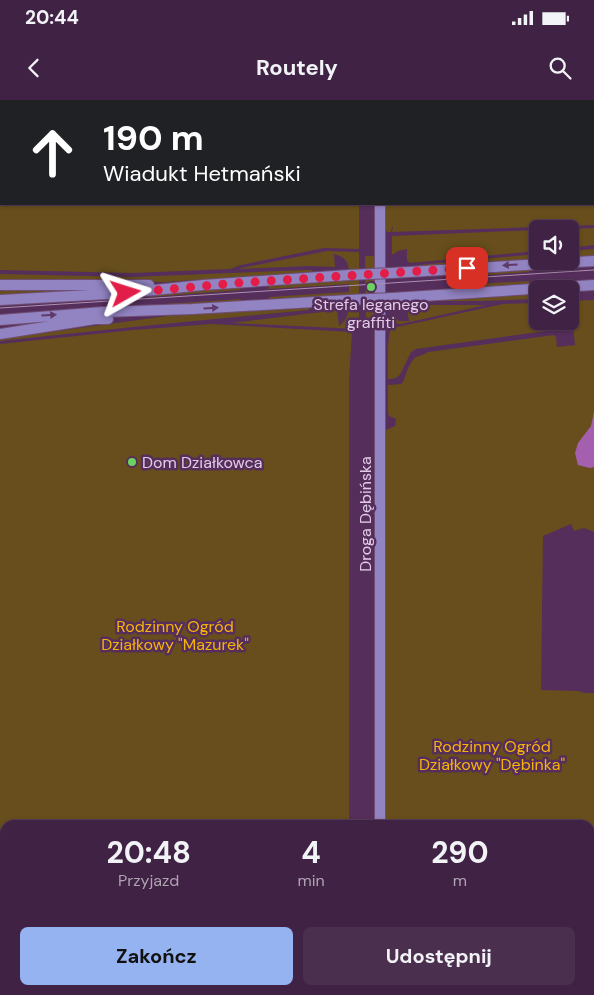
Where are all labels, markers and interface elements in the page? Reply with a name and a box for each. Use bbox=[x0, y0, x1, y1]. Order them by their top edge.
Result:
text: 20:44 bbox=[25, 5, 79, 30]
text: Routely bbox=[256, 53, 338, 82]
icon: back bbox=[20, 54, 48, 82]
icon: search bbox=[546, 54, 574, 82]
text: 190 m bbox=[103, 115, 204, 161]
icon: ahead bbox=[20, 120, 85, 185]
text: Wiadukt Hetmański bbox=[103, 159, 301, 188]
map controls bbox=[529, 220, 579, 330]
button: sound bbox=[529, 220, 579, 270]
pin bbox=[446, 247, 488, 289]
icon: arrive bbox=[453, 254, 481, 282]
one-way arrow bbox=[502, 262, 518, 270]
position arrow bbox=[99, 266, 151, 318]
button: layers bbox=[529, 280, 579, 330]
marker: Strefa leganego graffiti bbox=[365, 281, 377, 293]
place label: Strefa leganego graffiti bbox=[314, 294, 428, 333]
one-way arrow bbox=[203, 304, 219, 312]
one-way arrow bbox=[41, 311, 57, 319]
place label: Dom Działkowca bbox=[142, 452, 262, 473]
marker: Dom Działkowca bbox=[126, 456, 138, 468]
street label: Droga Dębińska bbox=[355, 456, 376, 572]
park label: Rodzinny Ogród Działkowy "Mazurek" bbox=[101, 616, 249, 655]
park label: Rodzinny Ogród Działkowy "Dębinka" bbox=[419, 736, 565, 775]
text: 20:48 bbox=[106, 833, 191, 872]
text: 4 bbox=[301, 833, 321, 872]
text: 290 bbox=[431, 833, 489, 872]
text: Przyjazd bbox=[118, 870, 179, 891]
text: min bbox=[297, 870, 325, 891]
text: m bbox=[453, 870, 467, 891]
button: Zakończ bbox=[20, 927, 293, 985]
button: Udostępnij bbox=[303, 927, 575, 985]

